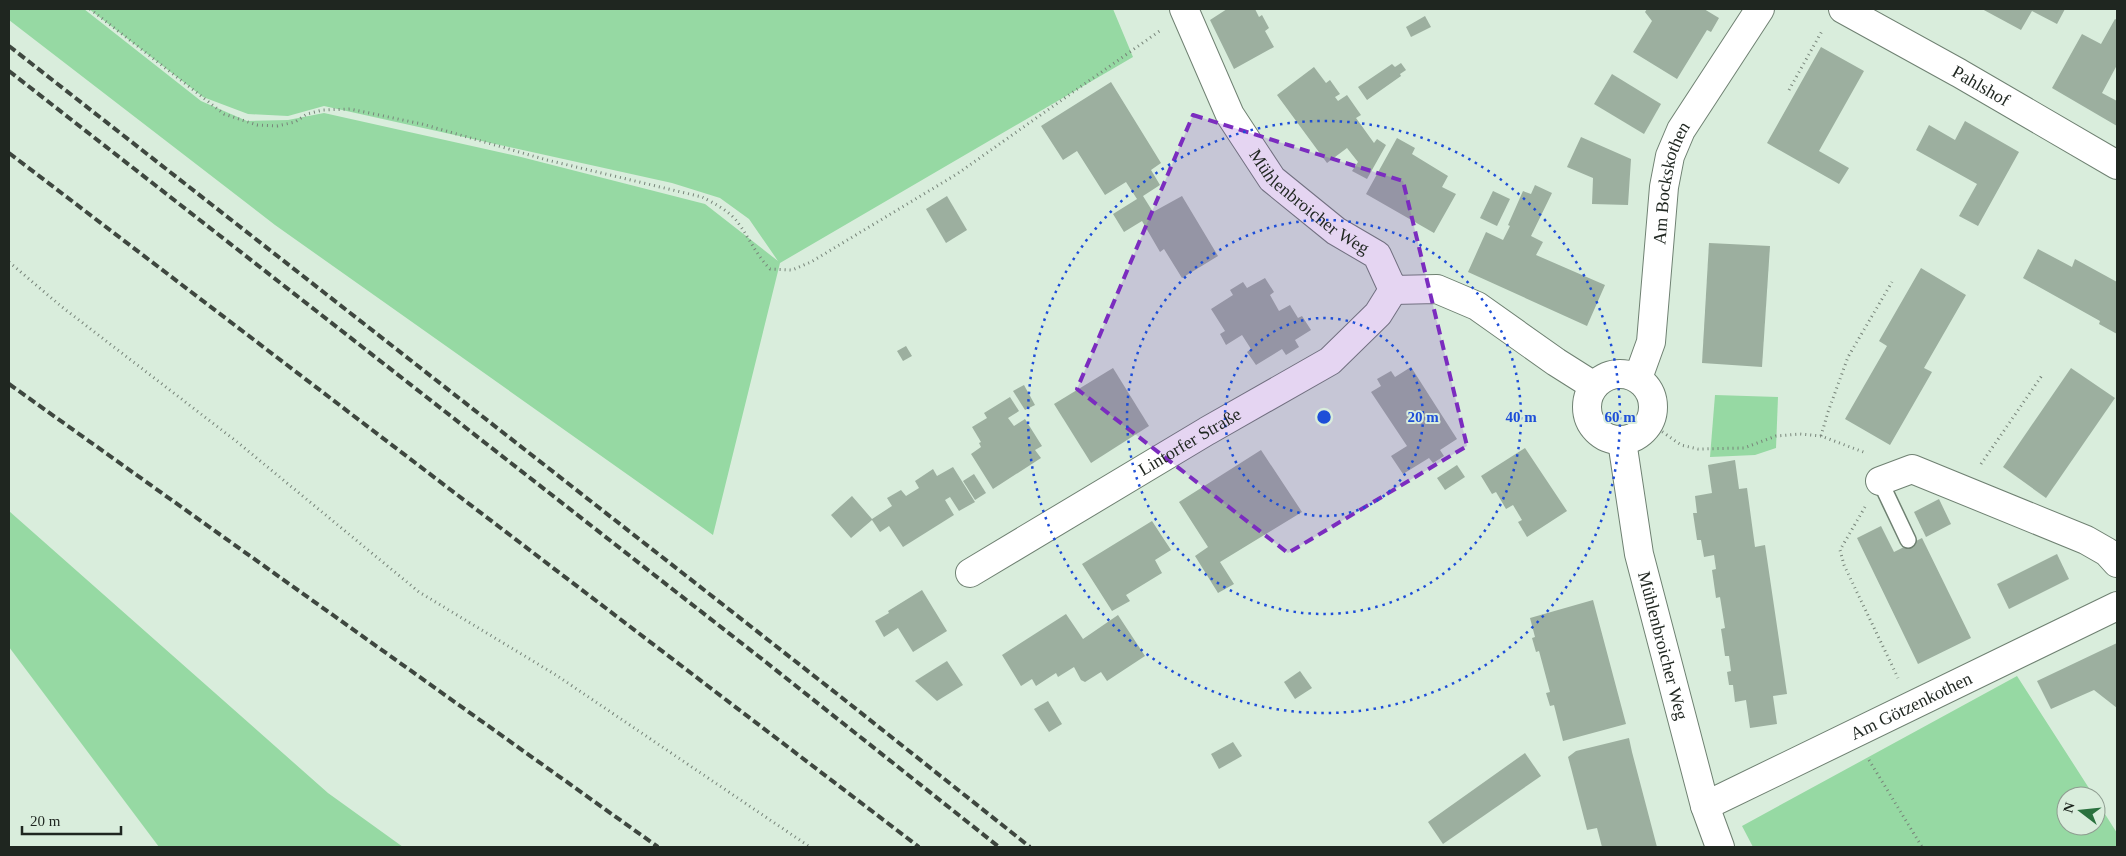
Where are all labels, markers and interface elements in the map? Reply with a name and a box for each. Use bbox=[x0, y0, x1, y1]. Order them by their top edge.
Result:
street label: Pahlshof bbox=[1949, 61, 2013, 110]
street label: Am Bockskothen bbox=[1649, 118, 1694, 245]
street label: Mühlenbroicher Weg bbox=[1245, 146, 1373, 258]
street label: Lintorfer Straße bbox=[1135, 404, 1245, 480]
centre of rings bbox=[1315, 408, 1333, 426]
text: 20 m bbox=[1407, 409, 1439, 425]
text: 40 m bbox=[1505, 409, 1537, 425]
text: 60 m bbox=[1604, 409, 1636, 425]
street label: Mühlenbroicher Weg bbox=[1634, 569, 1692, 722]
street label: Am Götzenkothen bbox=[1847, 668, 1975, 744]
north arrow bbox=[2056, 786, 2106, 836]
text: N bbox=[2060, 801, 2078, 814]
scale bar bbox=[22, 804, 121, 836]
text: 20 m bbox=[30, 813, 61, 829]

